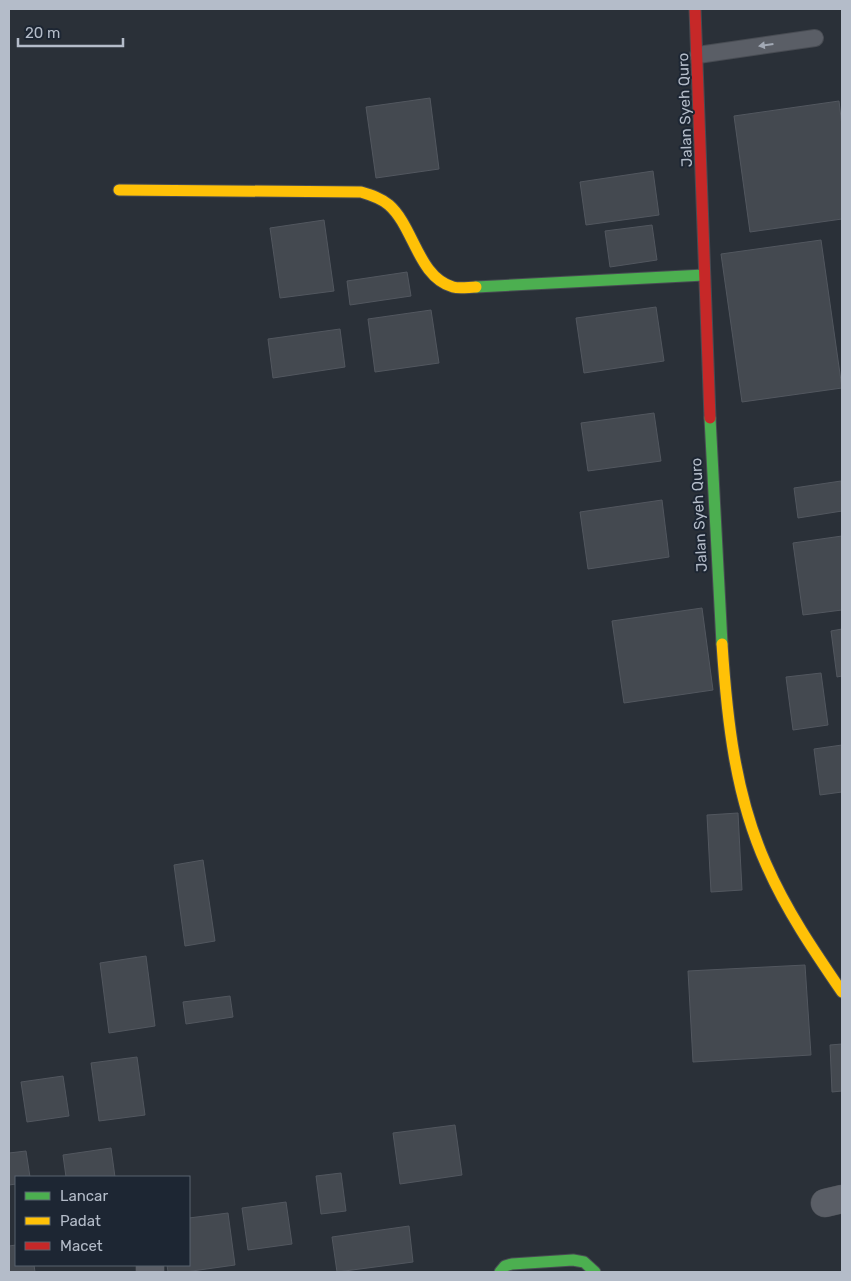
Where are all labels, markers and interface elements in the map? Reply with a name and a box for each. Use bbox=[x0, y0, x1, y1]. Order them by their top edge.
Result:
scale bar bbox=[18, 15, 122, 47]
text: 20 m bbox=[25, 24, 60, 42]
one-way arrow bbox=[758, 41, 774, 49]
street label: Jalan Syeh Quro bbox=[674, 53, 696, 167]
street label: Jalan Syeh Quro bbox=[687, 457, 711, 573]
legend bbox=[15, 1176, 190, 1266]
text: Lancar bbox=[60, 1187, 108, 1205]
text: Padat bbox=[60, 1212, 101, 1230]
text: Macet bbox=[60, 1237, 103, 1255]

